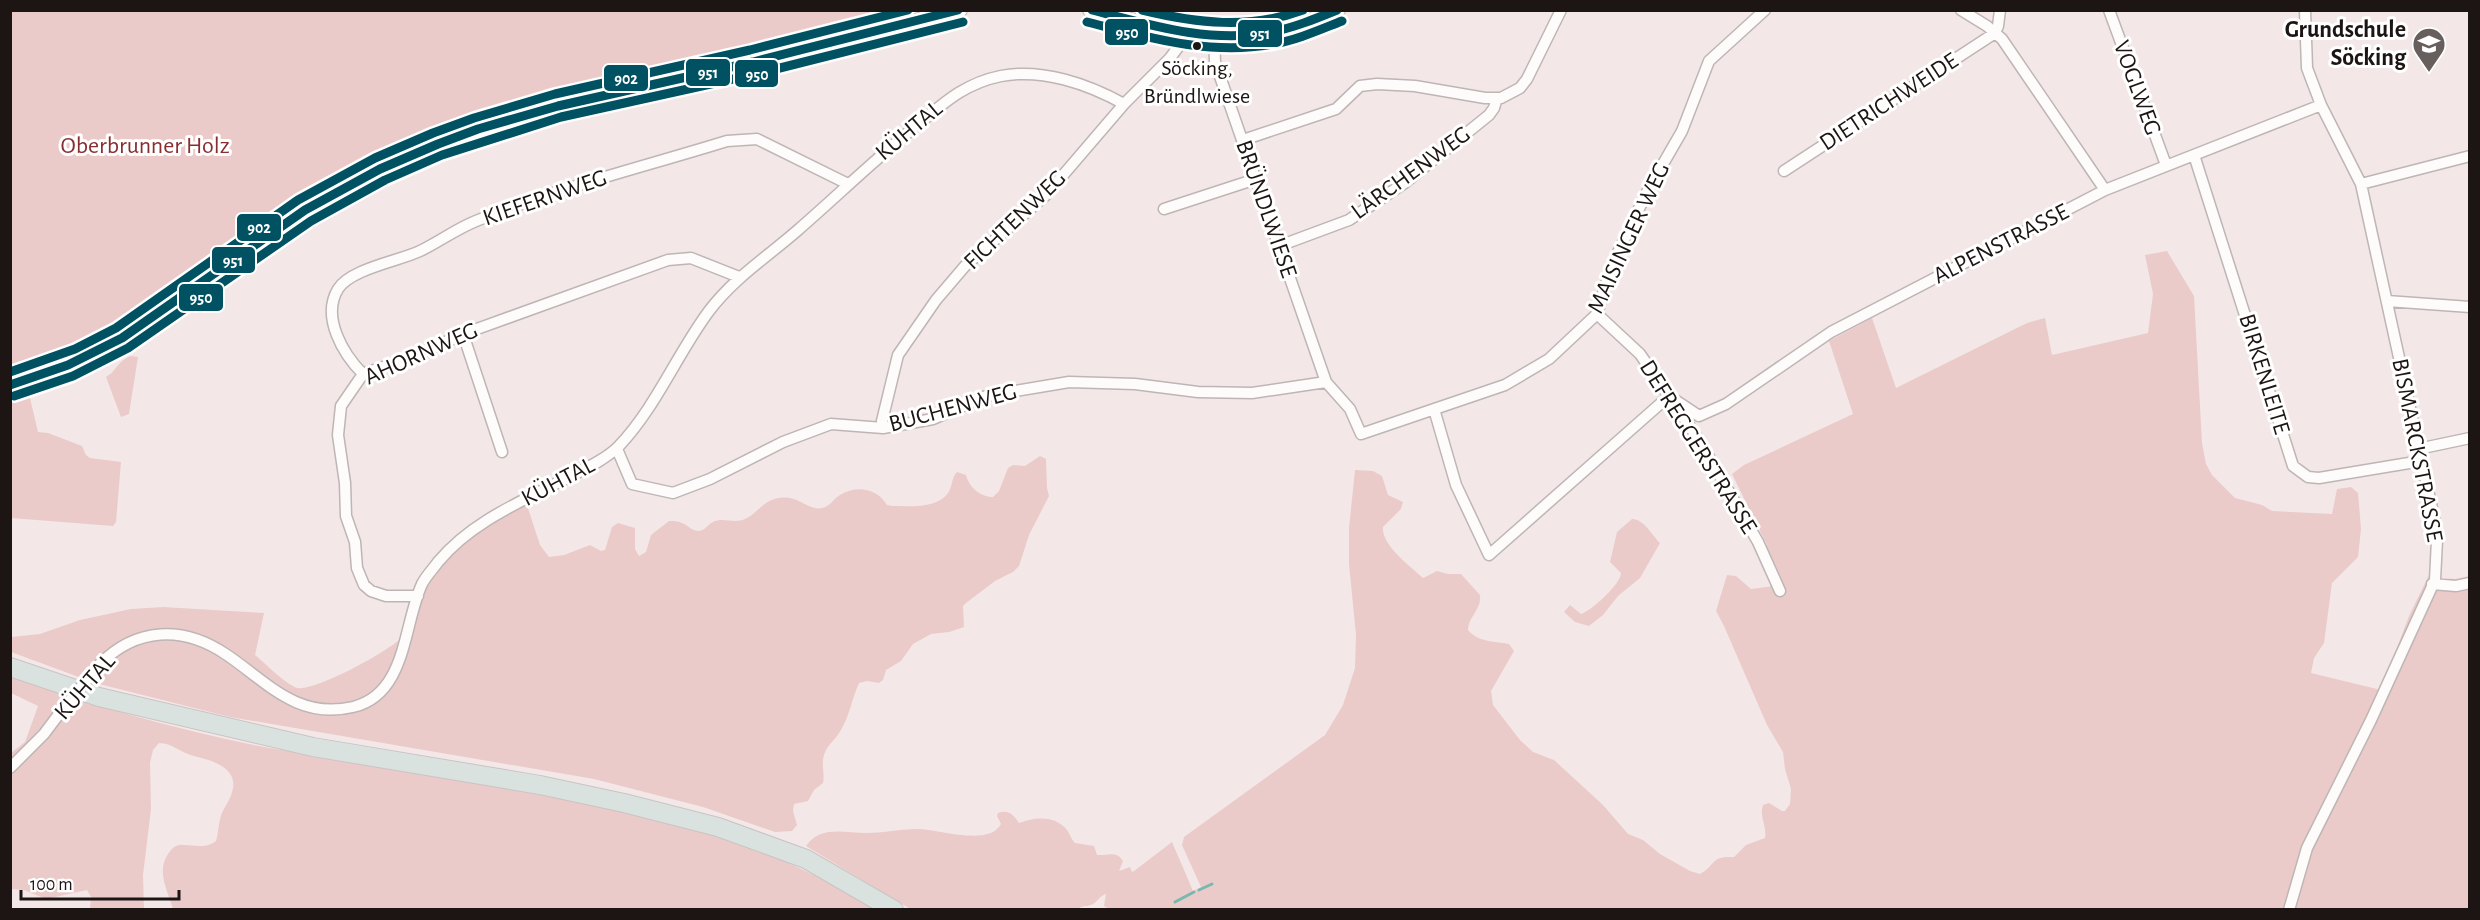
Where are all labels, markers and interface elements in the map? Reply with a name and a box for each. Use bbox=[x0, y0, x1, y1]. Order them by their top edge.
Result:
line badge: 950 bbox=[1104, 18, 1149, 46]
place label: Grundschule Söcking bbox=[2285, 18, 2407, 70]
line badge: 951 bbox=[1237, 19, 1283, 48]
text: 950 bbox=[1116, 25, 1138, 41]
text: 951 bbox=[1250, 26, 1270, 42]
school or university icon: Grundschule Söcking bbox=[2411, 26, 2447, 73]
street label: VOGLWEG bbox=[2109, 38, 2165, 138]
marker: Söcking, Bründlwiese bbox=[1191, 40, 1203, 52]
street label: DIETRICHWEIDE bbox=[1816, 48, 1963, 156]
place label: Söcking, Bründlwiese bbox=[1144, 57, 1250, 107]
line badge: 951 bbox=[685, 58, 731, 87]
line badge: 950 bbox=[734, 59, 779, 88]
line badge: 902 bbox=[603, 64, 649, 92]
text: 951 bbox=[698, 65, 718, 81]
text: 950 bbox=[746, 67, 768, 83]
text: 902 bbox=[614, 71, 638, 87]
street label: KÜHTAL bbox=[871, 96, 947, 165]
street label: LÄRCHENWEG bbox=[1347, 121, 1475, 224]
park label: Oberbrunner Holz bbox=[60, 134, 230, 158]
street label: BRÜNDLWIESE bbox=[1231, 137, 1302, 281]
street label: MAISINGER WEG bbox=[1584, 159, 1674, 317]
street label: KIEFERNWEG bbox=[480, 166, 610, 230]
street label: FICHTENWEG bbox=[959, 166, 1071, 274]
street label: ALPENSTRASSE bbox=[1929, 199, 2073, 288]
line badge: 902 bbox=[236, 213, 282, 242]
text: 902 bbox=[247, 220, 271, 236]
line badge: 951 bbox=[211, 246, 256, 274]
text: 951 bbox=[223, 253, 243, 269]
line badge: 950 bbox=[178, 283, 224, 312]
text: 950 bbox=[190, 290, 212, 306]
street label: BIRKENLEITE bbox=[2234, 311, 2294, 438]
street label: AHORNWEG bbox=[361, 318, 481, 390]
street label: DEFREGGERSTRASSE bbox=[1635, 356, 1761, 538]
street label: BISMARCKSTRASSE bbox=[2387, 356, 2447, 544]
street label: BUCHENWEG bbox=[886, 379, 1020, 437]
street label: KÜHTAL bbox=[517, 452, 598, 511]
street label: KÜHTAL bbox=[49, 649, 120, 725]
scale bar bbox=[21, 863, 178, 901]
text: 100 m bbox=[30, 876, 73, 894]

